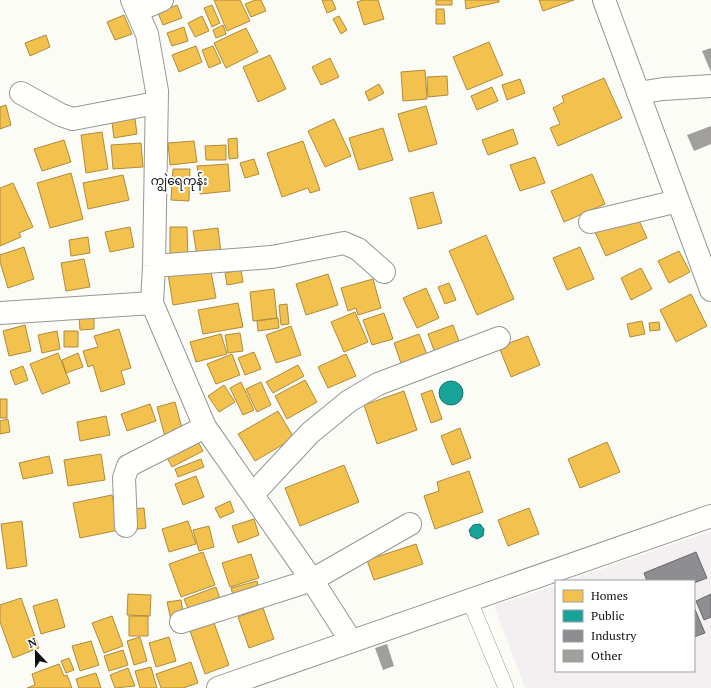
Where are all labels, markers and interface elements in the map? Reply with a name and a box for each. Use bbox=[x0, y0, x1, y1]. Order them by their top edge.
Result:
district label: ကျွဲရေကုန်း bbox=[151, 172, 207, 192]
legend bbox=[555, 580, 695, 672]
text: Homes bbox=[591, 588, 628, 603]
text: Public bbox=[591, 608, 625, 623]
text: Industry bbox=[591, 628, 637, 643]
north arrow bbox=[16, 632, 56, 672]
text: N bbox=[26, 634, 39, 651]
text: Other bbox=[591, 648, 622, 663]

